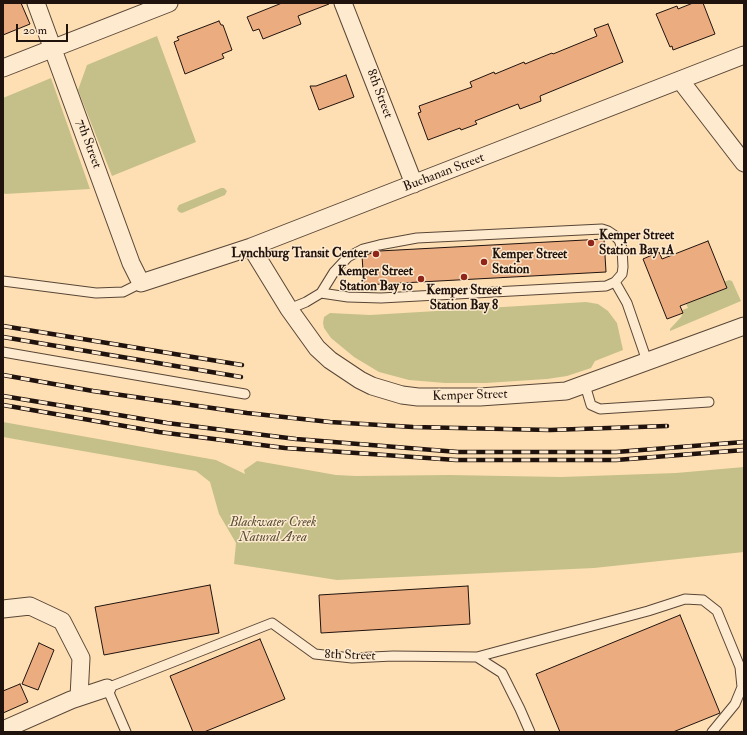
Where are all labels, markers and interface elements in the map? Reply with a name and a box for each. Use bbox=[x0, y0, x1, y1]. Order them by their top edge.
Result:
scale bar bbox=[18, 16, 70, 42]
text: 20 m bbox=[23, 23, 47, 38]
street label: 8th Street bbox=[363, 67, 395, 121]
street label: 7th Street bbox=[72, 117, 104, 171]
street label: Buchanan Street bbox=[401, 150, 487, 196]
place label: Kemper Street Station Bay 1A bbox=[599, 228, 674, 259]
marker: Kemper Street Station Bay 1A bbox=[586, 238, 596, 248]
place label: Lynchburg Transit Center bbox=[231, 246, 368, 262]
place label: Kemper Street Station bbox=[492, 247, 567, 278]
marker: Lynchburg Transit Center bbox=[371, 249, 381, 259]
marker: Kemper Street Station bbox=[479, 257, 489, 267]
place label: Kemper Street Station Bay 10 bbox=[338, 264, 413, 295]
marker: Kemper Street Station Bay 8 bbox=[459, 272, 469, 282]
marker: Kemper Street Station Bay 10 bbox=[416, 274, 426, 284]
place label: Kemper Street Station Bay 8 bbox=[426, 283, 502, 314]
street label: Kemper Street bbox=[432, 387, 508, 405]
park label: Blackwater Creek Natural Area bbox=[230, 515, 316, 546]
street label: 8th Street bbox=[324, 647, 376, 665]

